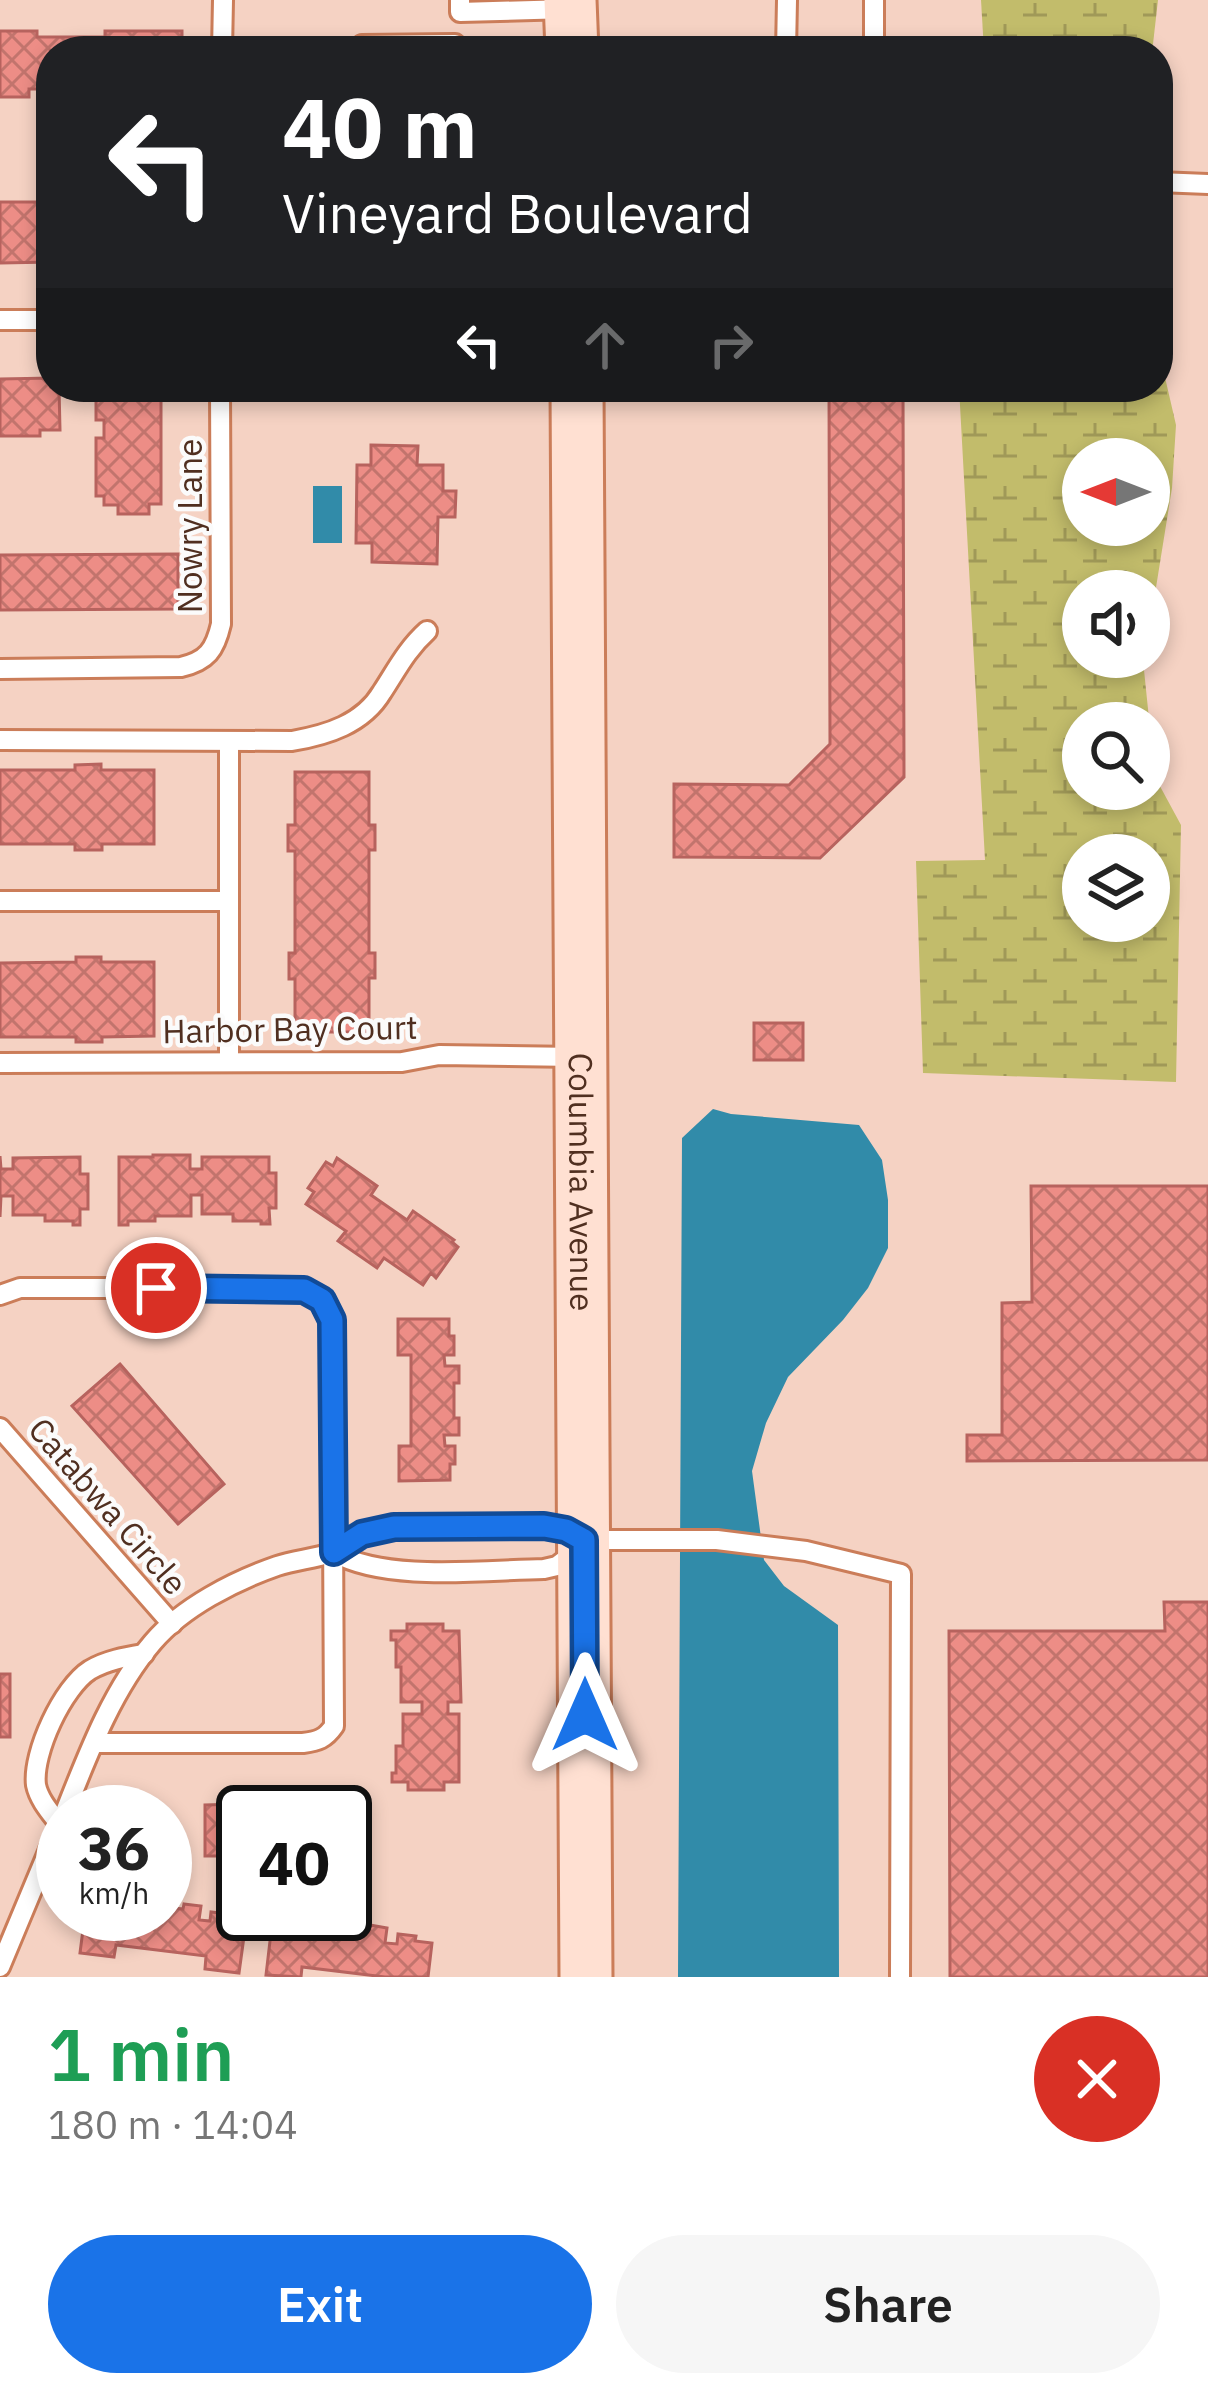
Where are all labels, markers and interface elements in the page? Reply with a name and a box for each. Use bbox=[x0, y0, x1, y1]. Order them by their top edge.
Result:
text: 40 m bbox=[282, 72, 478, 181]
icon: left bbox=[84, 84, 240, 240]
text: Vineyard Boulevard bbox=[282, 178, 753, 248]
icon: left bbox=[446, 312, 512, 378]
icon: ahead bbox=[572, 312, 638, 378]
icon: right bbox=[698, 312, 764, 378]
north arrow bbox=[1062, 438, 1170, 546]
map controls bbox=[1062, 438, 1170, 942]
street label: Nowry Lane bbox=[168, 439, 211, 613]
button: sound bbox=[1062, 570, 1170, 678]
button: search bbox=[1062, 702, 1170, 810]
button: layers bbox=[1062, 834, 1170, 942]
street label: Harbor Bay Court bbox=[162, 1005, 418, 1052]
street label: Columbia Avenue bbox=[560, 1053, 604, 1311]
pin bbox=[105, 1237, 207, 1339]
icon: arrive bbox=[123, 1255, 189, 1321]
street label: Catabwa Circle bbox=[20, 1408, 197, 1603]
position arrow bbox=[522, 1652, 648, 1778]
speed limit sign: 40 bbox=[216, 1785, 372, 1941]
text: 36 bbox=[78, 1808, 150, 1887]
text: km/h bbox=[79, 1873, 149, 1912]
text: 1 min bbox=[48, 2007, 234, 2101]
button: close bbox=[1034, 2016, 1160, 2142]
text: 180 m · 14:04 bbox=[48, 2099, 298, 2150]
button: Exit bbox=[48, 2235, 592, 2373]
button: Share bbox=[616, 2235, 1160, 2373]

